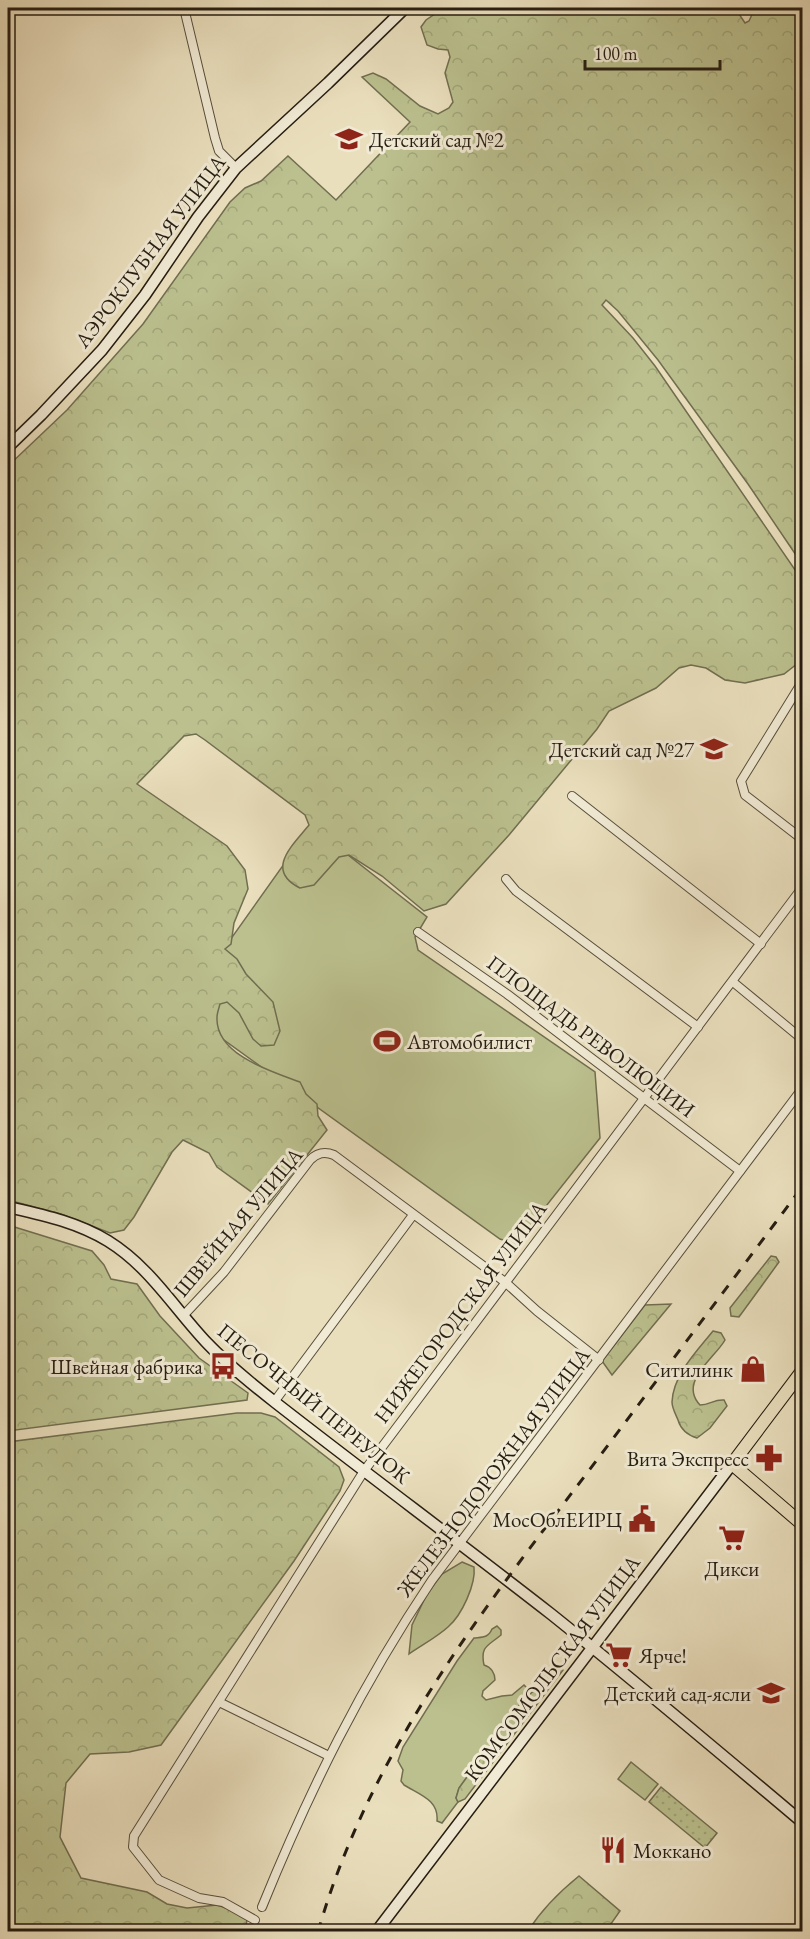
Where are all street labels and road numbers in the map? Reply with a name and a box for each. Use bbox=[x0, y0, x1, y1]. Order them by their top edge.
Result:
street label: АЭРОКЛУБНАЯ УЛИЦА bbox=[68, 149, 232, 354]
street label: ПЛОЩАДЬ РЕВОЛЮЦИИ bbox=[482, 949, 700, 1123]
street label: ШВЕЙНАЯ УЛИЦА bbox=[168, 1141, 309, 1302]
street label: НИЖЕГОРОДСКАЯ УЛИЦА bbox=[368, 1195, 553, 1428]
street label: ПЕСОЧНЫЙ ПЕРЕУЛОК bbox=[212, 1317, 416, 1489]
street label: ЖЕЛЕЗНОДОРОЖНАЯ УЛИЦА bbox=[390, 1342, 596, 1603]
street label: КОМСОМОЛЬСКАЯ УЛИЦА bbox=[458, 1549, 646, 1786]

